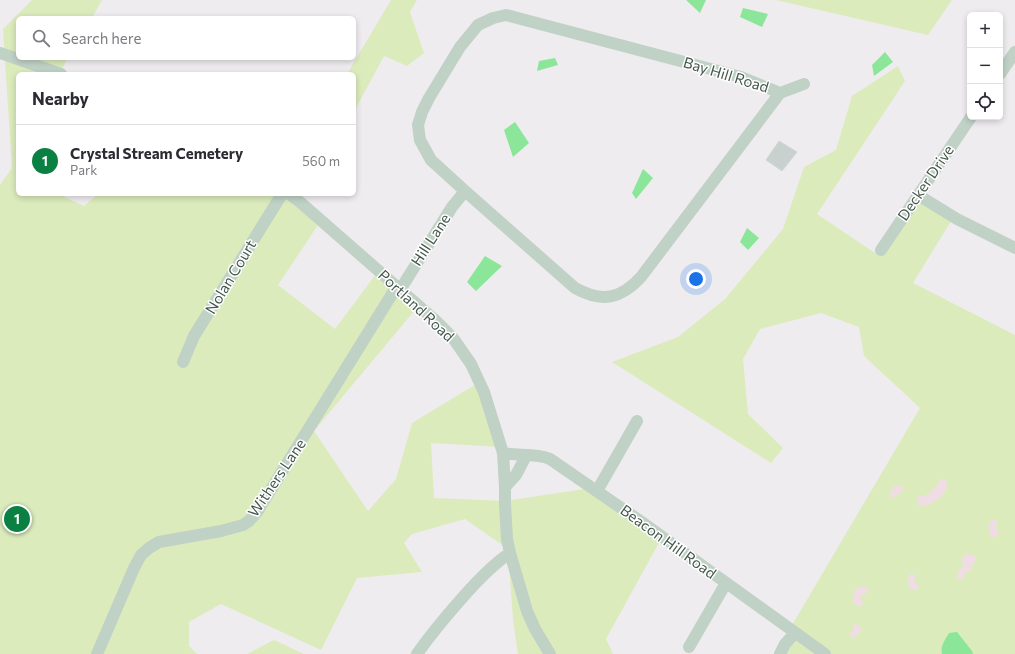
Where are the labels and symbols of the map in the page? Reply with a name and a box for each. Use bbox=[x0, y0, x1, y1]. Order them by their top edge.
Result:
street label: Bay Hill Road bbox=[681, 52, 771, 96]
street label: Decker Drive bbox=[893, 141, 957, 224]
street label: Hill Lane bbox=[407, 210, 454, 269]
street label: Nolan Court bbox=[201, 236, 259, 317]
street label: Portland Road bbox=[375, 266, 458, 345]
your location bbox=[686, 269, 706, 289]
street label: Withers Lane bbox=[243, 435, 309, 520]
street label: Beacon Hill Road bbox=[617, 500, 720, 582]
pin: 1 bbox=[4, 504, 30, 534]

